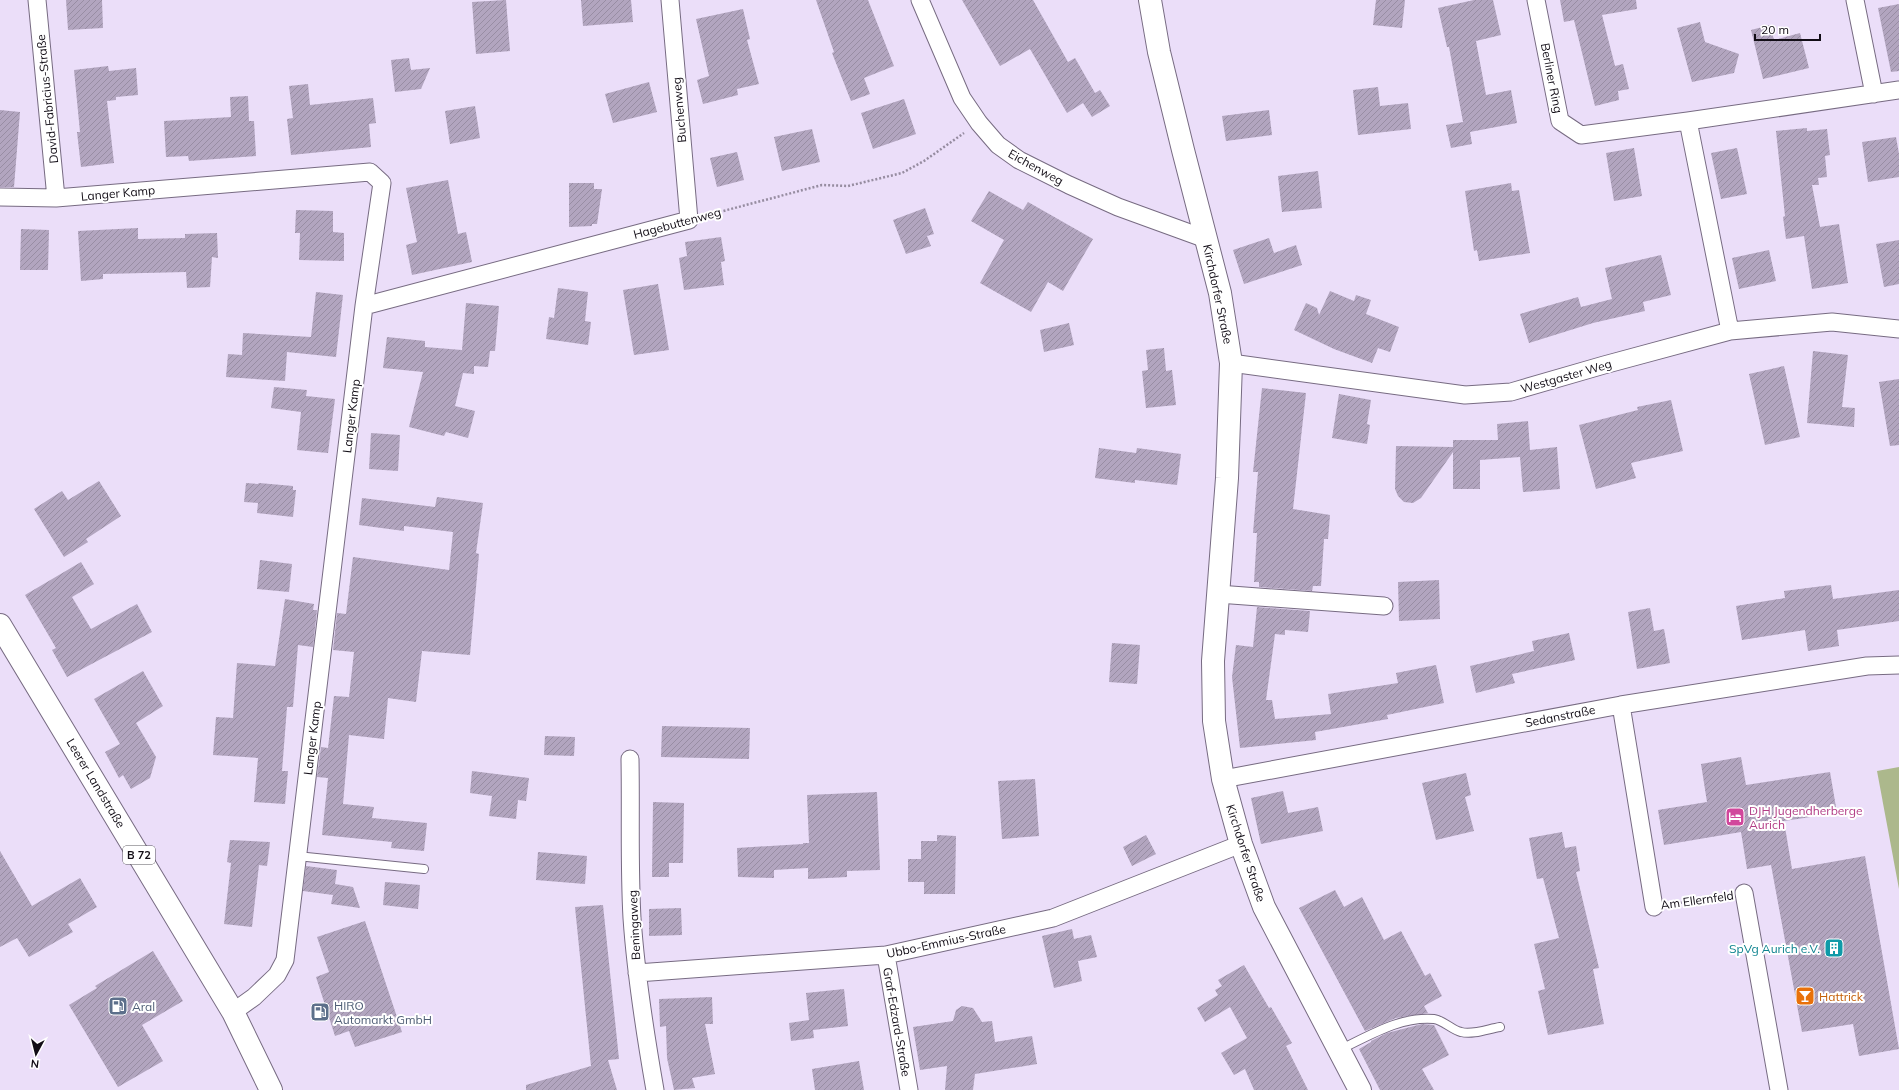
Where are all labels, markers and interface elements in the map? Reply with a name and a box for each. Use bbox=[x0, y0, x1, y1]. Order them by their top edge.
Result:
scale bar bbox=[1755, 16, 1820, 42]
text: 20 m bbox=[1761, 22, 1789, 37]
street label: David-Fabricius-Straße bbox=[33, 34, 61, 164]
street label: Berliner Ring bbox=[1538, 42, 1566, 114]
street label: Buchenweg bbox=[669, 77, 689, 143]
street label: Eichenweg bbox=[1006, 146, 1066, 188]
street label: Langer Kamp bbox=[80, 182, 156, 204]
street label: Hagebuttenweg bbox=[632, 204, 722, 242]
street label: Kirchdorfer Straße bbox=[1200, 243, 1236, 345]
street label: Westgaster Weg bbox=[1519, 356, 1613, 396]
street label: Langer Kamp bbox=[339, 378, 363, 454]
street label: Langer Kamp bbox=[300, 700, 324, 776]
street label: Sedanstraße bbox=[1524, 702, 1596, 730]
street label: Leerer Landstraße bbox=[63, 736, 129, 830]
street label: Kirchdorfer Straße bbox=[1223, 802, 1269, 904]
place label: DJH Jugendherberge Aurich bbox=[1749, 803, 1862, 832]
hotel icon: DJH Jugendherberge Aurich bbox=[1724, 806, 1746, 828]
road number: B 72 bbox=[123, 846, 155, 864]
street label: Am Ellernfeld bbox=[1659, 887, 1735, 913]
street label: Beningaweg bbox=[625, 890, 643, 960]
street label: Ubbo-Emmius-Straße bbox=[885, 921, 1007, 961]
building icon: SpVg Aurich e.V. bbox=[1823, 937, 1845, 959]
place label: SpVg Aurich e.V. bbox=[1729, 941, 1820, 956]
street label: Graf-Edzard-Straße bbox=[880, 966, 914, 1078]
bar icon: Hattrick bbox=[1794, 985, 1816, 1007]
place label: Hattrick bbox=[1819, 989, 1864, 1004]
fuel station icon: Aral bbox=[107, 995, 129, 1017]
place label: HIRO Automarkt GmbH bbox=[334, 998, 432, 1027]
place label: Aral bbox=[132, 999, 155, 1014]
fuel station icon: HIRO Automarkt GmbH bbox=[309, 1001, 331, 1023]
north arrow bbox=[16, 1034, 56, 1074]
text: N bbox=[30, 1056, 40, 1071]

